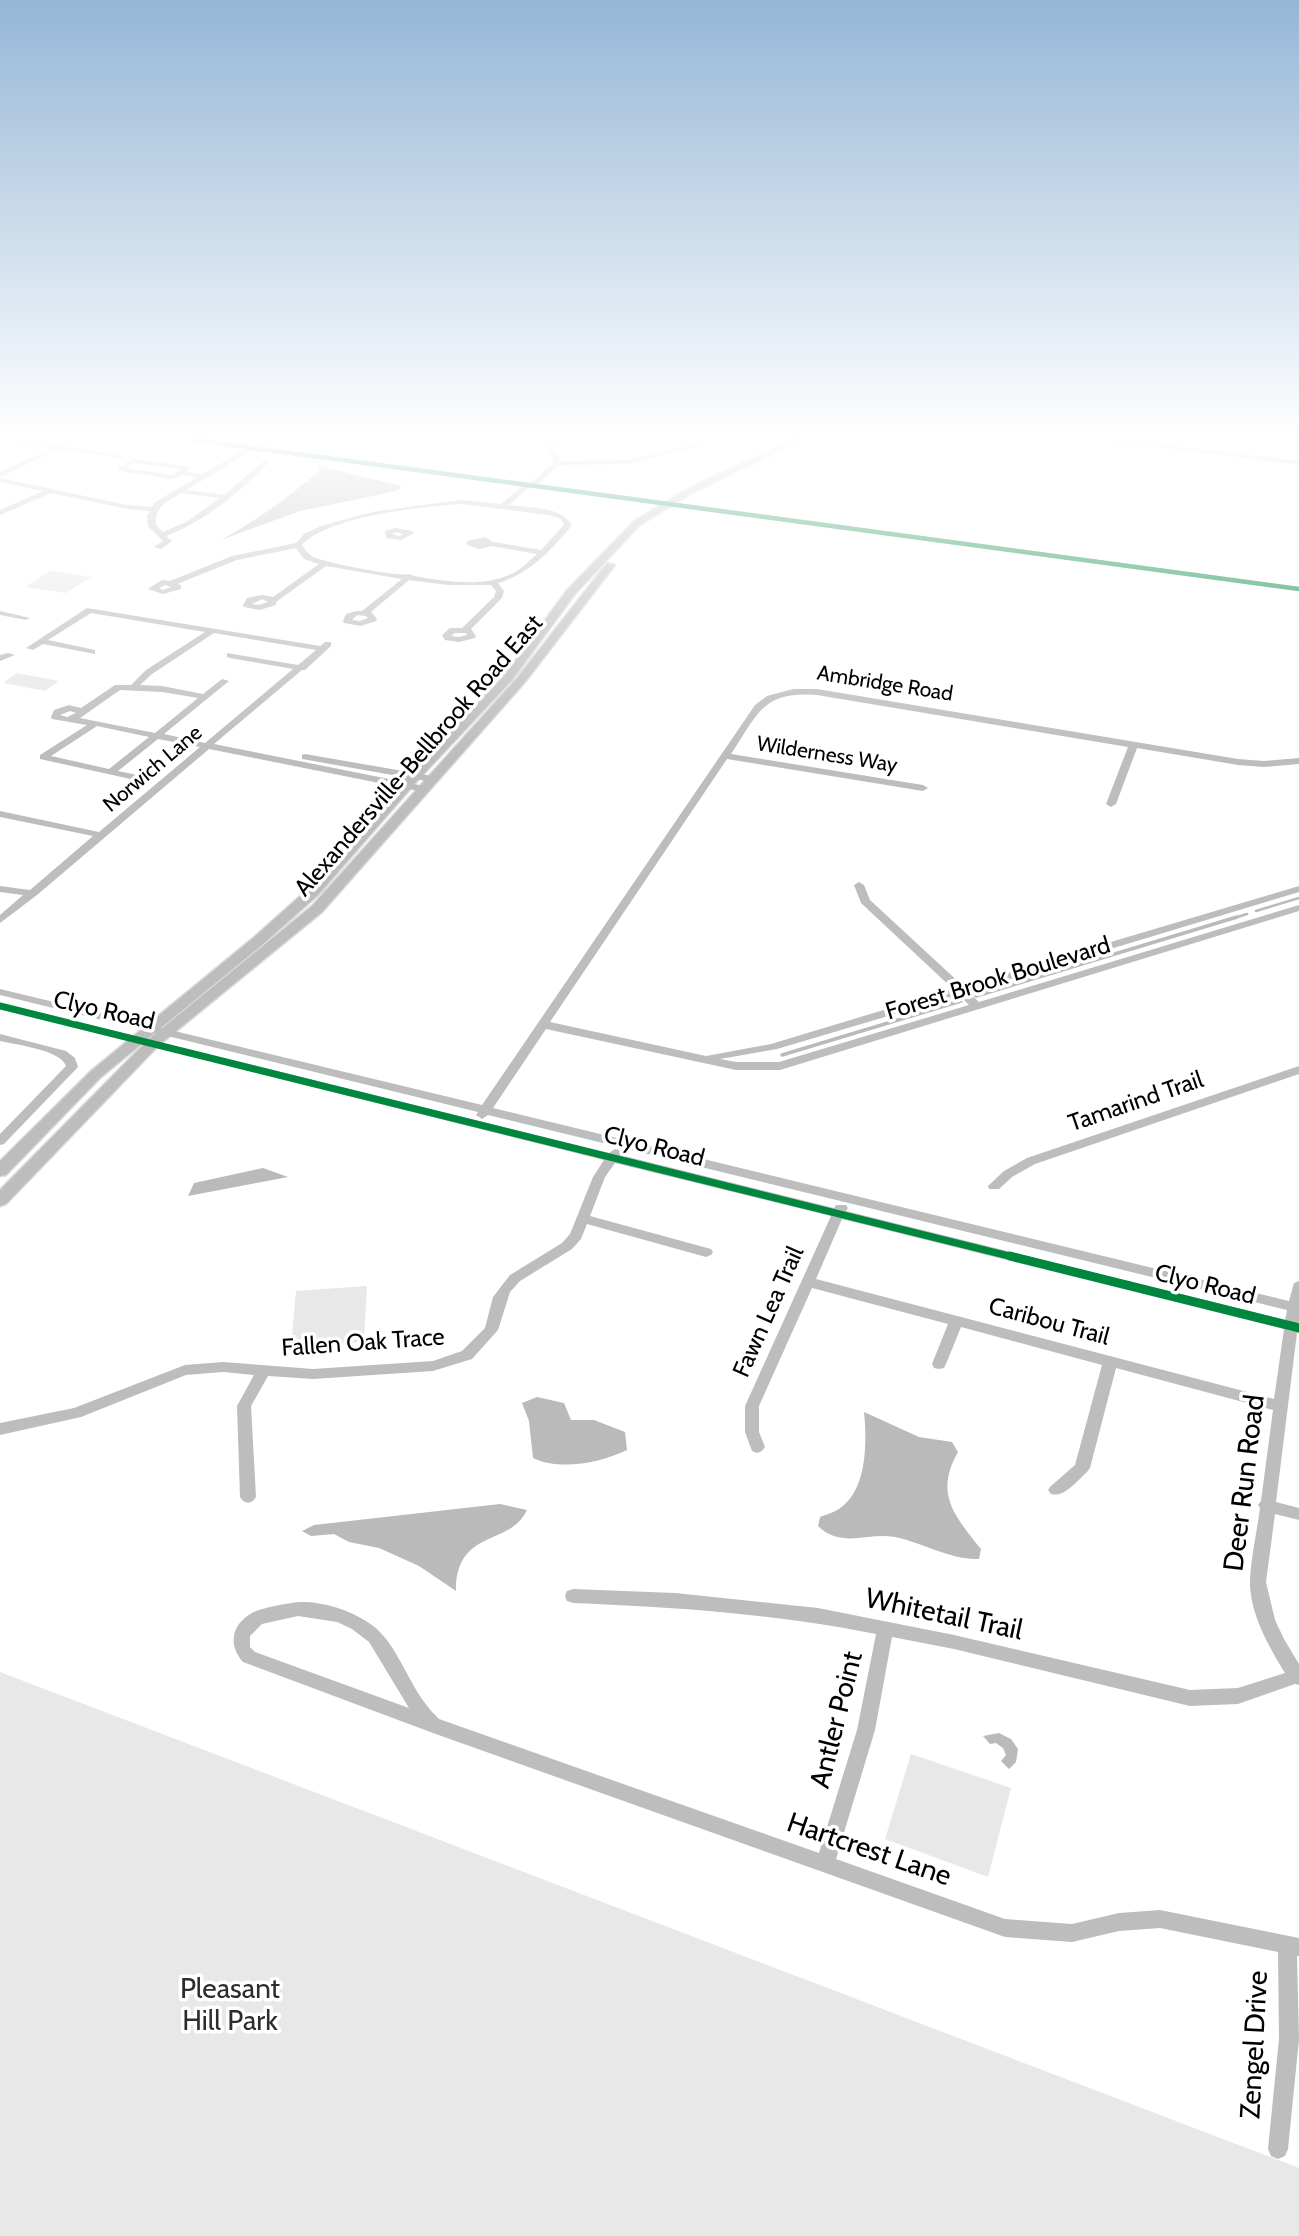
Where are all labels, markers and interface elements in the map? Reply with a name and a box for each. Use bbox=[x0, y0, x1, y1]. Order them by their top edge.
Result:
street label: Alexandersville-Bellbrook Road East bbox=[289, 609, 549, 903]
street label: Ambridge Road bbox=[815, 661, 955, 707]
street label: Norwich Lane bbox=[99, 720, 207, 818]
street label: Wilderness Way bbox=[755, 731, 899, 779]
street label: Forest Brook Boulevard bbox=[882, 931, 1114, 1027]
street label: Clyo Road bbox=[51, 985, 157, 1037]
street label: Tamarind Trail bbox=[1065, 1065, 1207, 1139]
street label: Clyo Road bbox=[601, 1121, 707, 1173]
street label: Fawn Lea Trail bbox=[727, 1242, 811, 1382]
street label: Clyo Road bbox=[1152, 1259, 1258, 1311]
street label: Caribou Trail bbox=[985, 1292, 1113, 1352]
street label: Fallen Oak Trace bbox=[280, 1323, 446, 1363]
street label: Deer Run Road bbox=[1217, 1393, 1273, 1573]
street label: Whitetail Trail bbox=[862, 1582, 1026, 1648]
street label: Antler Point bbox=[804, 1648, 870, 1792]
street label: Hartcrest Lane bbox=[782, 1806, 956, 1894]
street label: Zengel Drive bbox=[1234, 1970, 1276, 2120]
park label: Pleasant Hill Park bbox=[180, 1973, 280, 2039]

